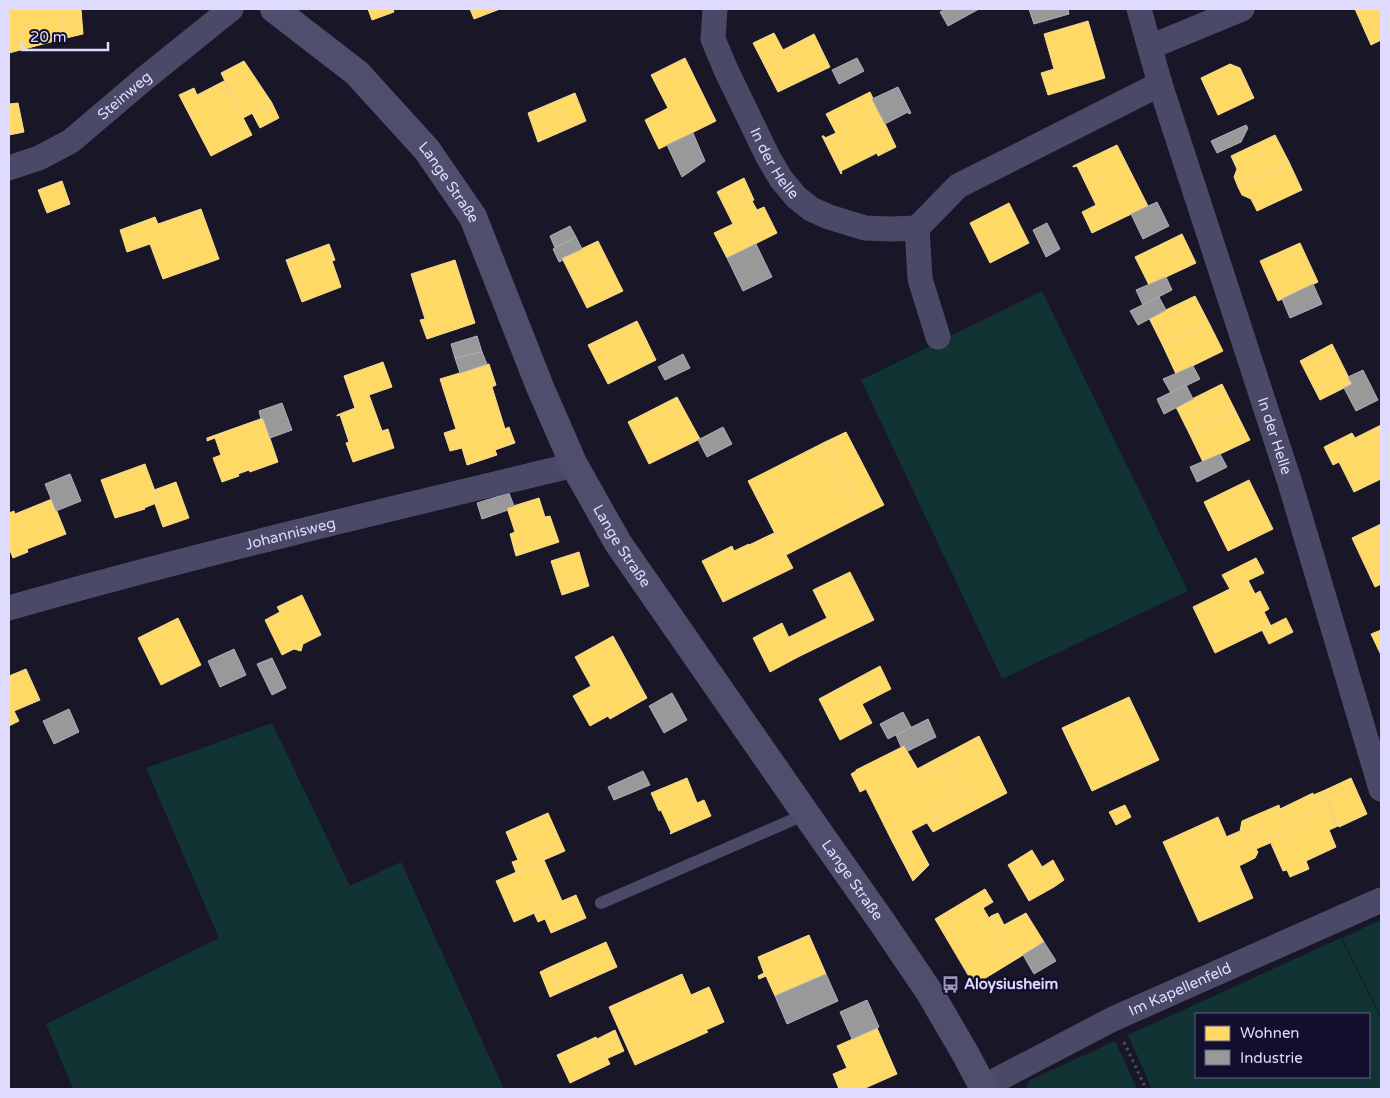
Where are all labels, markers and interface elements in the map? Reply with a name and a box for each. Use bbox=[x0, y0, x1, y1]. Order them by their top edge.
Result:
scale bar bbox=[22, 20, 109, 52]
text: 20 m bbox=[30, 28, 67, 46]
street label: Steinweg bbox=[94, 68, 155, 124]
street label: In der Helle bbox=[746, 125, 803, 203]
street label: Lange Straße bbox=[415, 138, 483, 225]
street label: In der Helle bbox=[1254, 395, 1296, 477]
street label: Lange Straße bbox=[589, 501, 655, 591]
street label: Johannisweg bbox=[243, 514, 337, 554]
street label: Lange Straße bbox=[818, 836, 887, 924]
street label: Im Kapellenfeld bbox=[1126, 959, 1234, 1020]
bus stop icon: Aloysiusheim bbox=[940, 974, 960, 994]
place label: Aloysiusheim bbox=[964, 975, 1058, 994]
legend bbox=[1195, 1013, 1370, 1078]
text: Wohnen bbox=[1240, 1024, 1300, 1042]
text: Industrie bbox=[1240, 1049, 1303, 1067]

